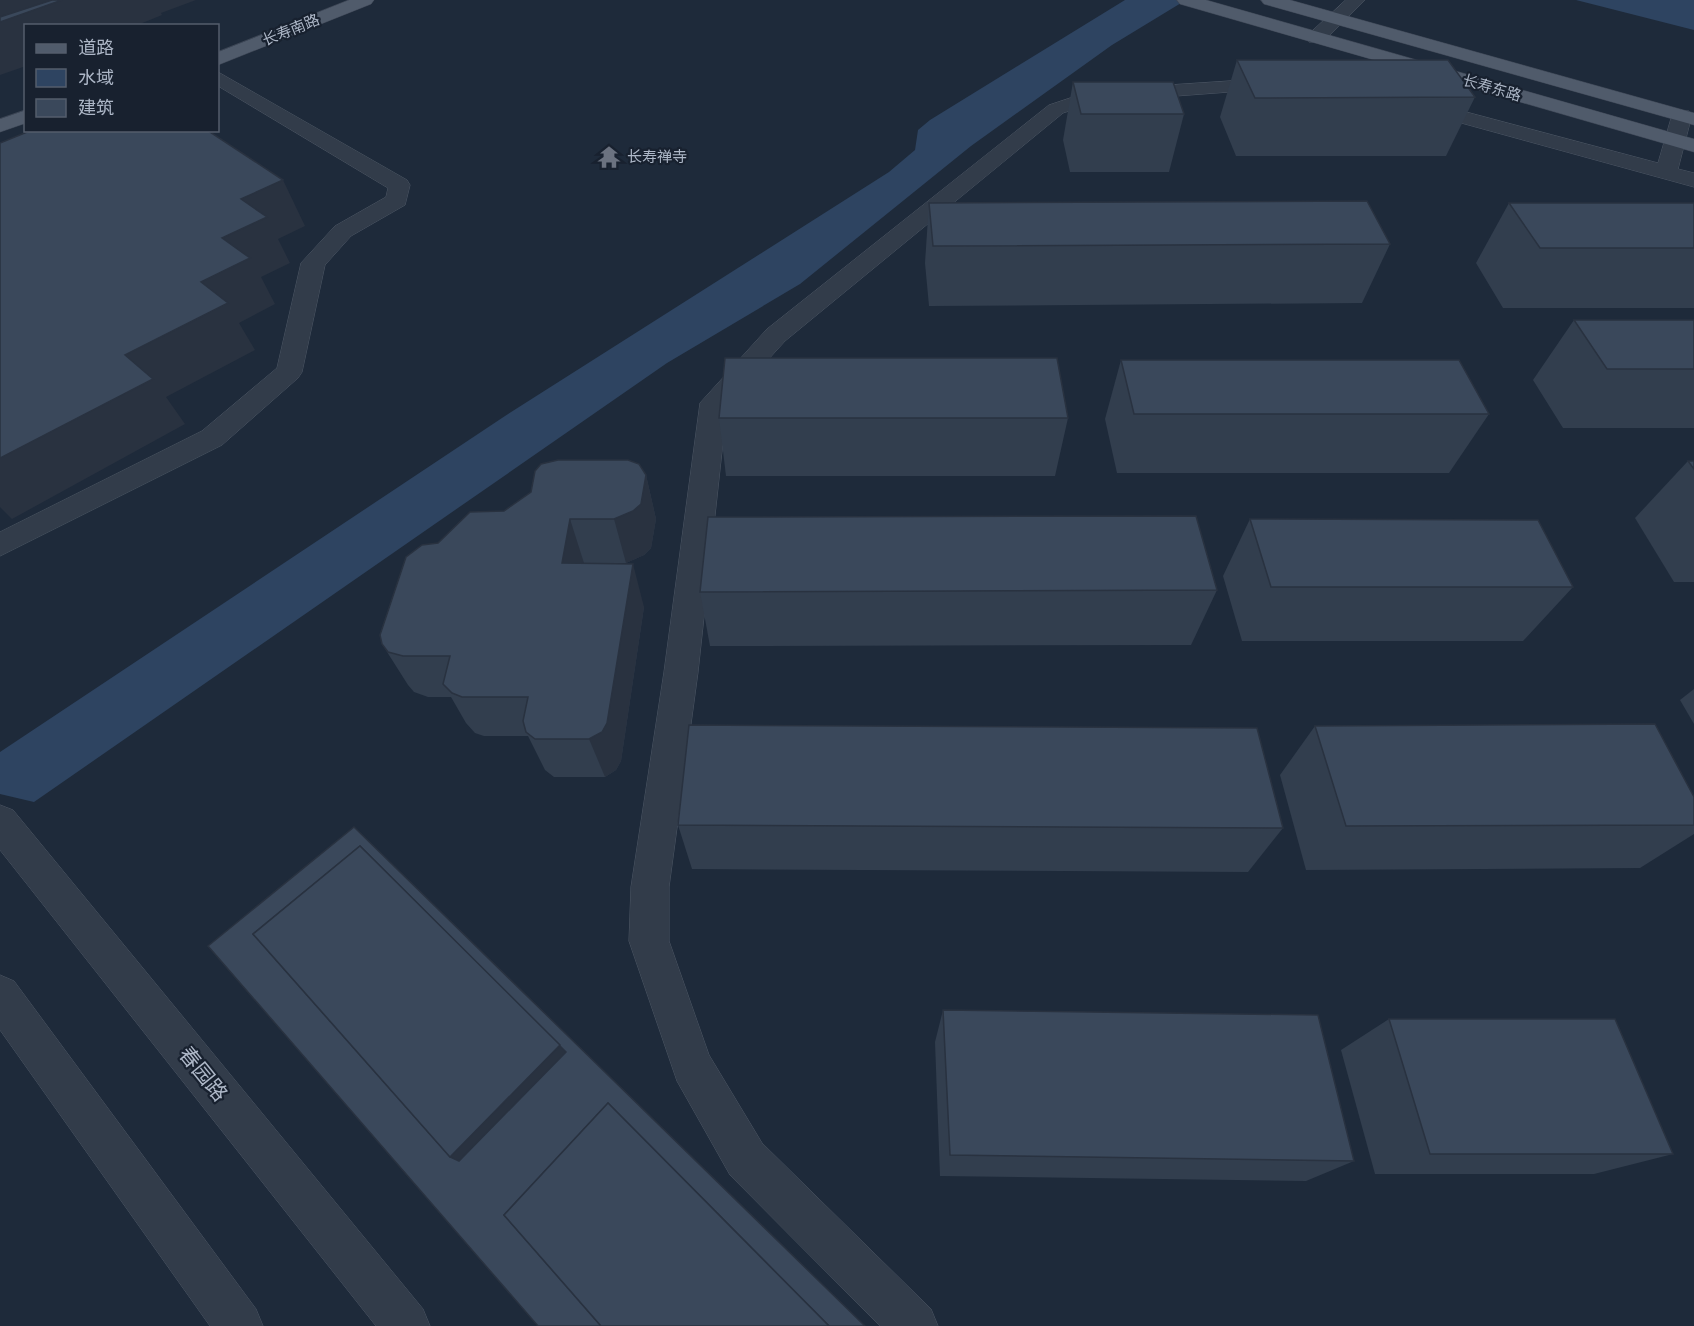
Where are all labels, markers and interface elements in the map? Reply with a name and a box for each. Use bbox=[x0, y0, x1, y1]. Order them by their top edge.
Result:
street label: 长寿南路 bbox=[260, 10, 322, 50]
legend bbox=[24, 24, 219, 132]
text: 道路 bbox=[78, 37, 114, 59]
text: 水域 bbox=[78, 67, 114, 89]
street label: 长寿东路 bbox=[1461, 71, 1523, 105]
text: 建筑 bbox=[78, 97, 114, 119]
temple icon: 长寿禅寺 bbox=[596, 144, 622, 170]
place label: 长寿禅寺 bbox=[627, 148, 687, 166]
street label: 春园路 bbox=[174, 1041, 233, 1106]

